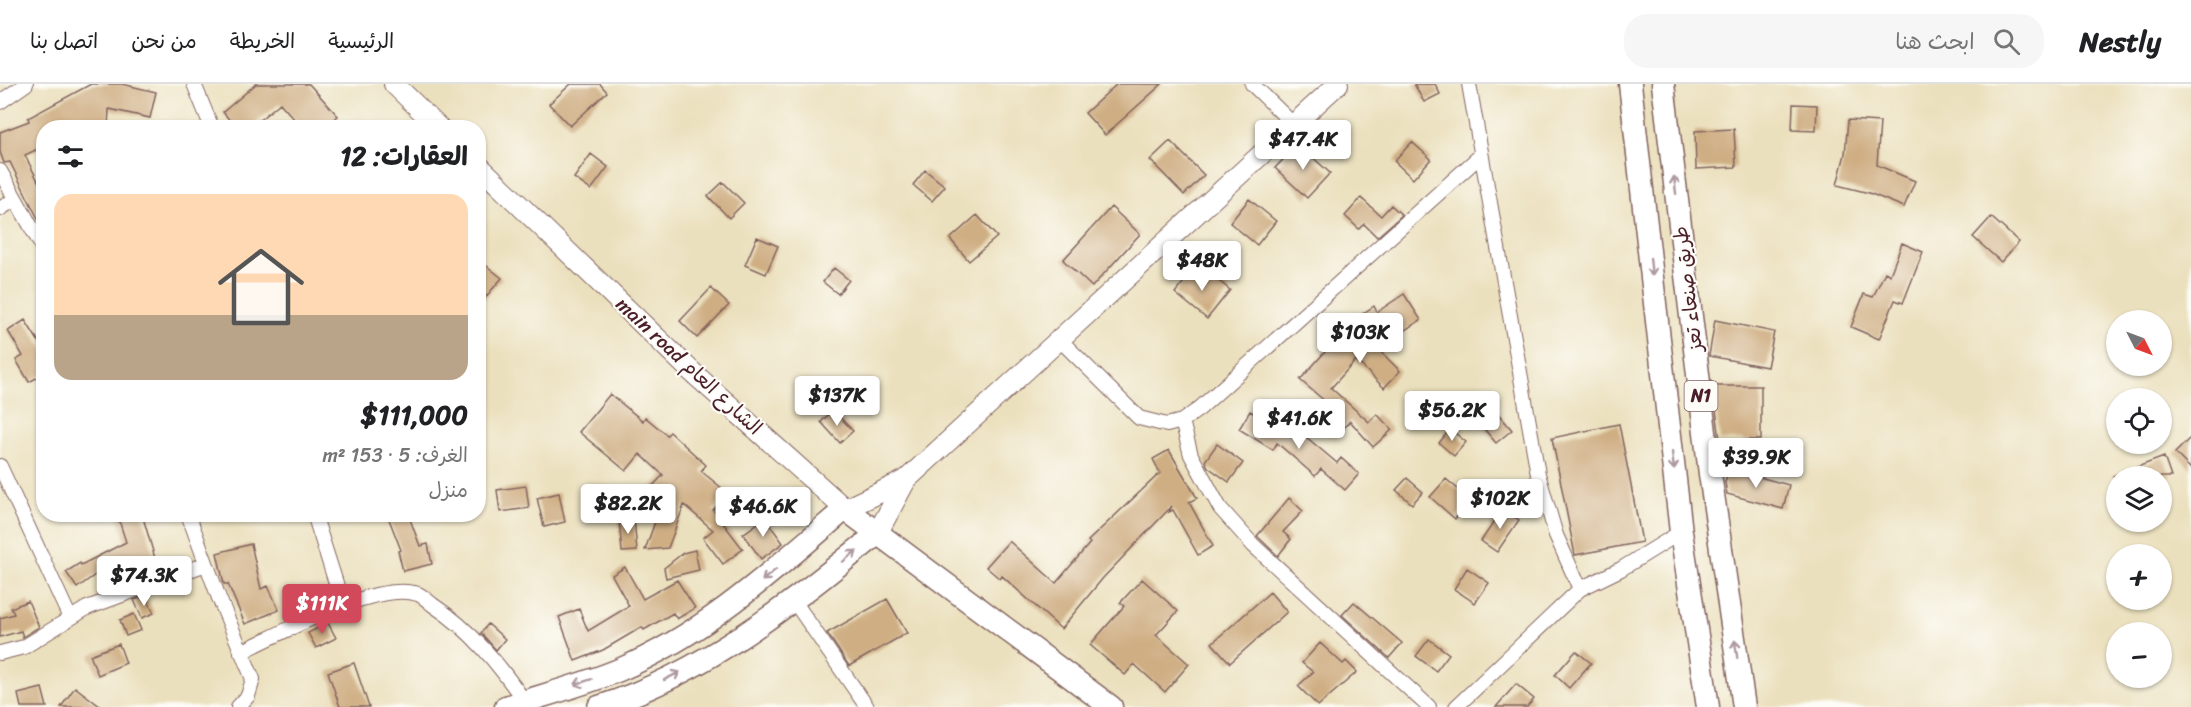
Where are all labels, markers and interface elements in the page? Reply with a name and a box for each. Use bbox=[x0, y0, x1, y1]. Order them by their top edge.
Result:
search box bbox=[1624, 14, 2044, 68]
text: Nestly bbox=[2080, 17, 2161, 66]
text: اتصل بنا bbox=[30, 22, 98, 60]
text: من نحن bbox=[131, 22, 197, 60]
text: الخريطة bbox=[230, 22, 295, 60]
text: الرئيسية bbox=[328, 22, 394, 60]
text: ابحث هنا bbox=[1895, 22, 1975, 61]
icon: search bbox=[1990, 25, 2023, 58]
pin: $47.4K bbox=[1254, 120, 1352, 171]
text: $47.4K bbox=[1269, 122, 1337, 157]
text: العقارات: 12 bbox=[340, 133, 468, 179]
icon: filters bbox=[54, 140, 87, 173]
one-way arrow bbox=[1670, 176, 1681, 196]
street label: طريق صنعاء تعز bbox=[1663, 224, 1713, 356]
icon: home bbox=[207, 233, 315, 341]
pin: $48K bbox=[1166, 241, 1238, 292]
text: $48K bbox=[1177, 243, 1227, 278]
one-way arrow bbox=[1646, 257, 1657, 277]
street label: main road الشارع العام bbox=[607, 288, 771, 444]
north arrow bbox=[2106, 310, 2172, 376]
map controls bbox=[2106, 310, 2172, 688]
pin: $103K bbox=[1318, 313, 1402, 364]
text: $103K bbox=[1331, 315, 1389, 350]
pin: $137K bbox=[795, 376, 879, 427]
text: $137K bbox=[809, 378, 865, 413]
road number: N1 bbox=[1684, 381, 1718, 411]
button: locate bbox=[2106, 388, 2172, 454]
pin: $56.2K bbox=[1403, 391, 1501, 442]
text: $111,000 bbox=[361, 392, 468, 438]
text: $56.2K bbox=[1419, 393, 1485, 428]
pin: $41.6K bbox=[1250, 399, 1348, 450]
text: $41.6K bbox=[1267, 401, 1331, 436]
text: الغرف: 5 · 153 m² bbox=[322, 438, 468, 473]
pin: $39.9K bbox=[1707, 438, 1805, 489]
text: $39.9K bbox=[1722, 440, 1790, 475]
one-way arrow bbox=[1668, 451, 1679, 471]
button: layers bbox=[2106, 466, 2172, 532]
text: منزل bbox=[429, 473, 468, 508]
pin: $102K bbox=[1458, 479, 1542, 530]
text: $102K bbox=[1471, 481, 1529, 516]
pin: $82.2K bbox=[579, 484, 677, 535]
text: $82.2K bbox=[595, 486, 661, 521]
pin: $46.6K bbox=[714, 487, 812, 538]
text: $46.6K bbox=[730, 489, 796, 524]
button: + bbox=[2106, 544, 2172, 610]
one-way arrow bbox=[842, 549, 858, 562]
pin: $74.3K bbox=[95, 556, 193, 607]
text: $74.3K bbox=[111, 558, 177, 593]
one-way arrow bbox=[761, 568, 777, 581]
pin: $111K bbox=[280, 584, 364, 635]
text: $111K bbox=[296, 586, 348, 621]
button: − bbox=[2106, 622, 2172, 688]
one-way arrow bbox=[1730, 640, 1741, 660]
one-way arrow bbox=[662, 670, 680, 681]
one-way arrow bbox=[574, 677, 593, 688]

